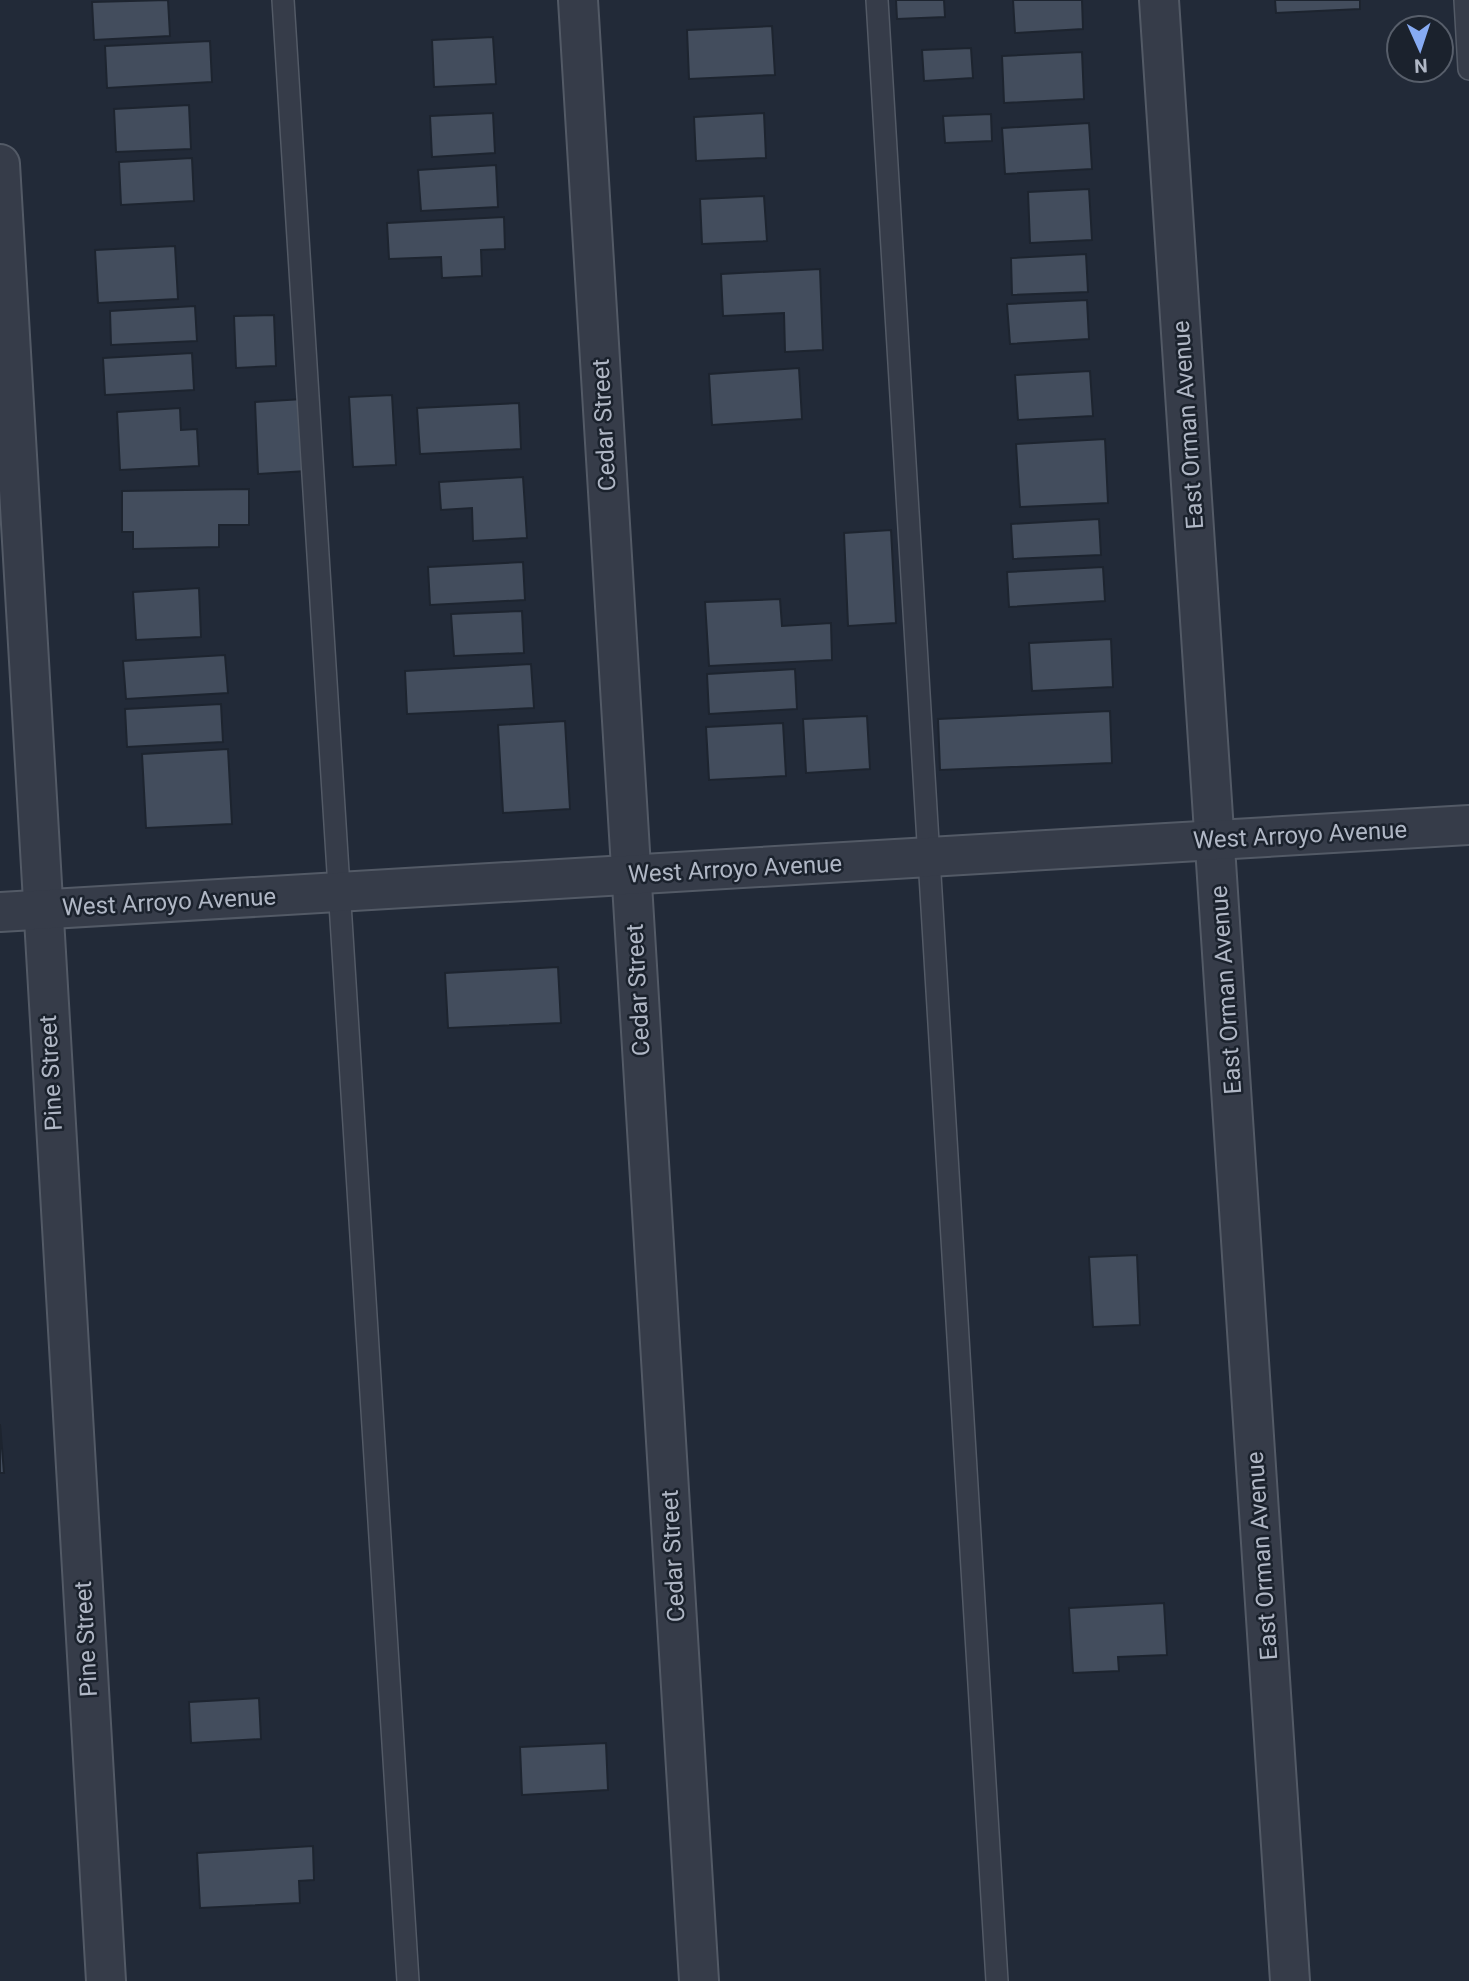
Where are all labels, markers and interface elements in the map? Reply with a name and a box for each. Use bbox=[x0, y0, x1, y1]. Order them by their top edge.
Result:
north arrow bbox=[1385, 14, 1455, 84]
text: N bbox=[1414, 54, 1428, 77]
street label: East Orman Avenue bbox=[1167, 320, 1209, 530]
street label: Cedar Street bbox=[587, 358, 621, 492]
street label: West Arroyo Avenue bbox=[1192, 815, 1408, 855]
street label: West Arroyo Avenue bbox=[627, 849, 843, 889]
street label: West Arroyo Avenue bbox=[61, 882, 277, 922]
street label: East Orman Avenue bbox=[1205, 885, 1247, 1095]
street label: Cedar Street bbox=[621, 923, 655, 1057]
street label: Pine Street bbox=[34, 1014, 68, 1132]
street label: East Orman Avenue bbox=[1241, 1451, 1283, 1661]
street label: Cedar Street bbox=[656, 1489, 690, 1623]
street label: Pine Street bbox=[69, 1580, 103, 1698]

